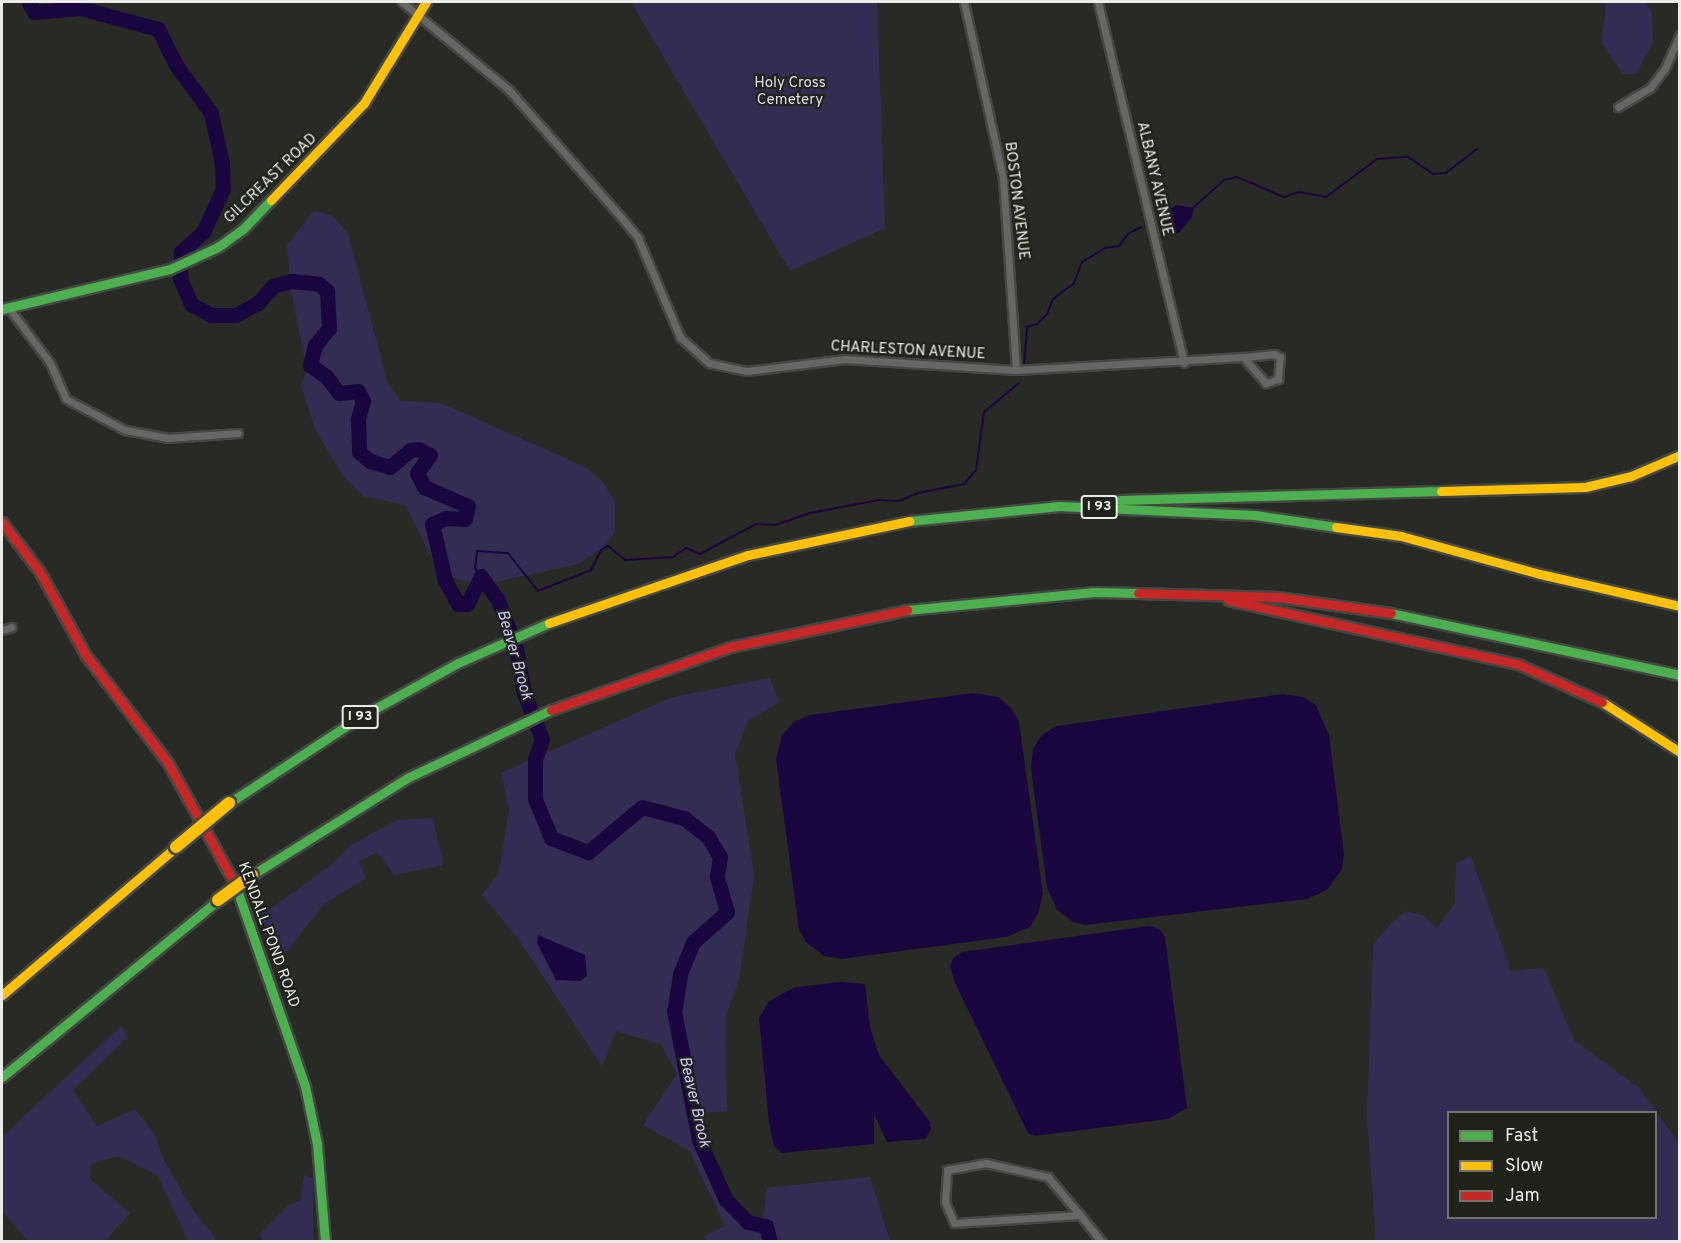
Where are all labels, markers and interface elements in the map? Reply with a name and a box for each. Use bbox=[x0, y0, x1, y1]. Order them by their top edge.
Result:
park label: Holy Cross Cemetery bbox=[754, 74, 826, 109]
street label: ALBANY AVENUE bbox=[1132, 119, 1176, 239]
street label: GILCREAST ROAD bbox=[221, 130, 321, 228]
street label: BOSTON AVENUE bbox=[1000, 141, 1032, 261]
street label: CHARLESTON AVENUE bbox=[830, 338, 986, 364]
road number: I 93 bbox=[1080, 496, 1118, 518]
water label: Beaver Brook bbox=[492, 608, 536, 702]
road number: I 93 bbox=[340, 706, 380, 728]
street label: KENDALL POND ROAD bbox=[233, 860, 303, 1010]
water label: Beaver Brook bbox=[674, 1055, 714, 1149]
legend bbox=[1447, 1111, 1657, 1219]
text: Fast bbox=[1505, 1125, 1538, 1148]
text: Slow bbox=[1505, 1155, 1543, 1178]
text: Jam bbox=[1505, 1185, 1540, 1208]

